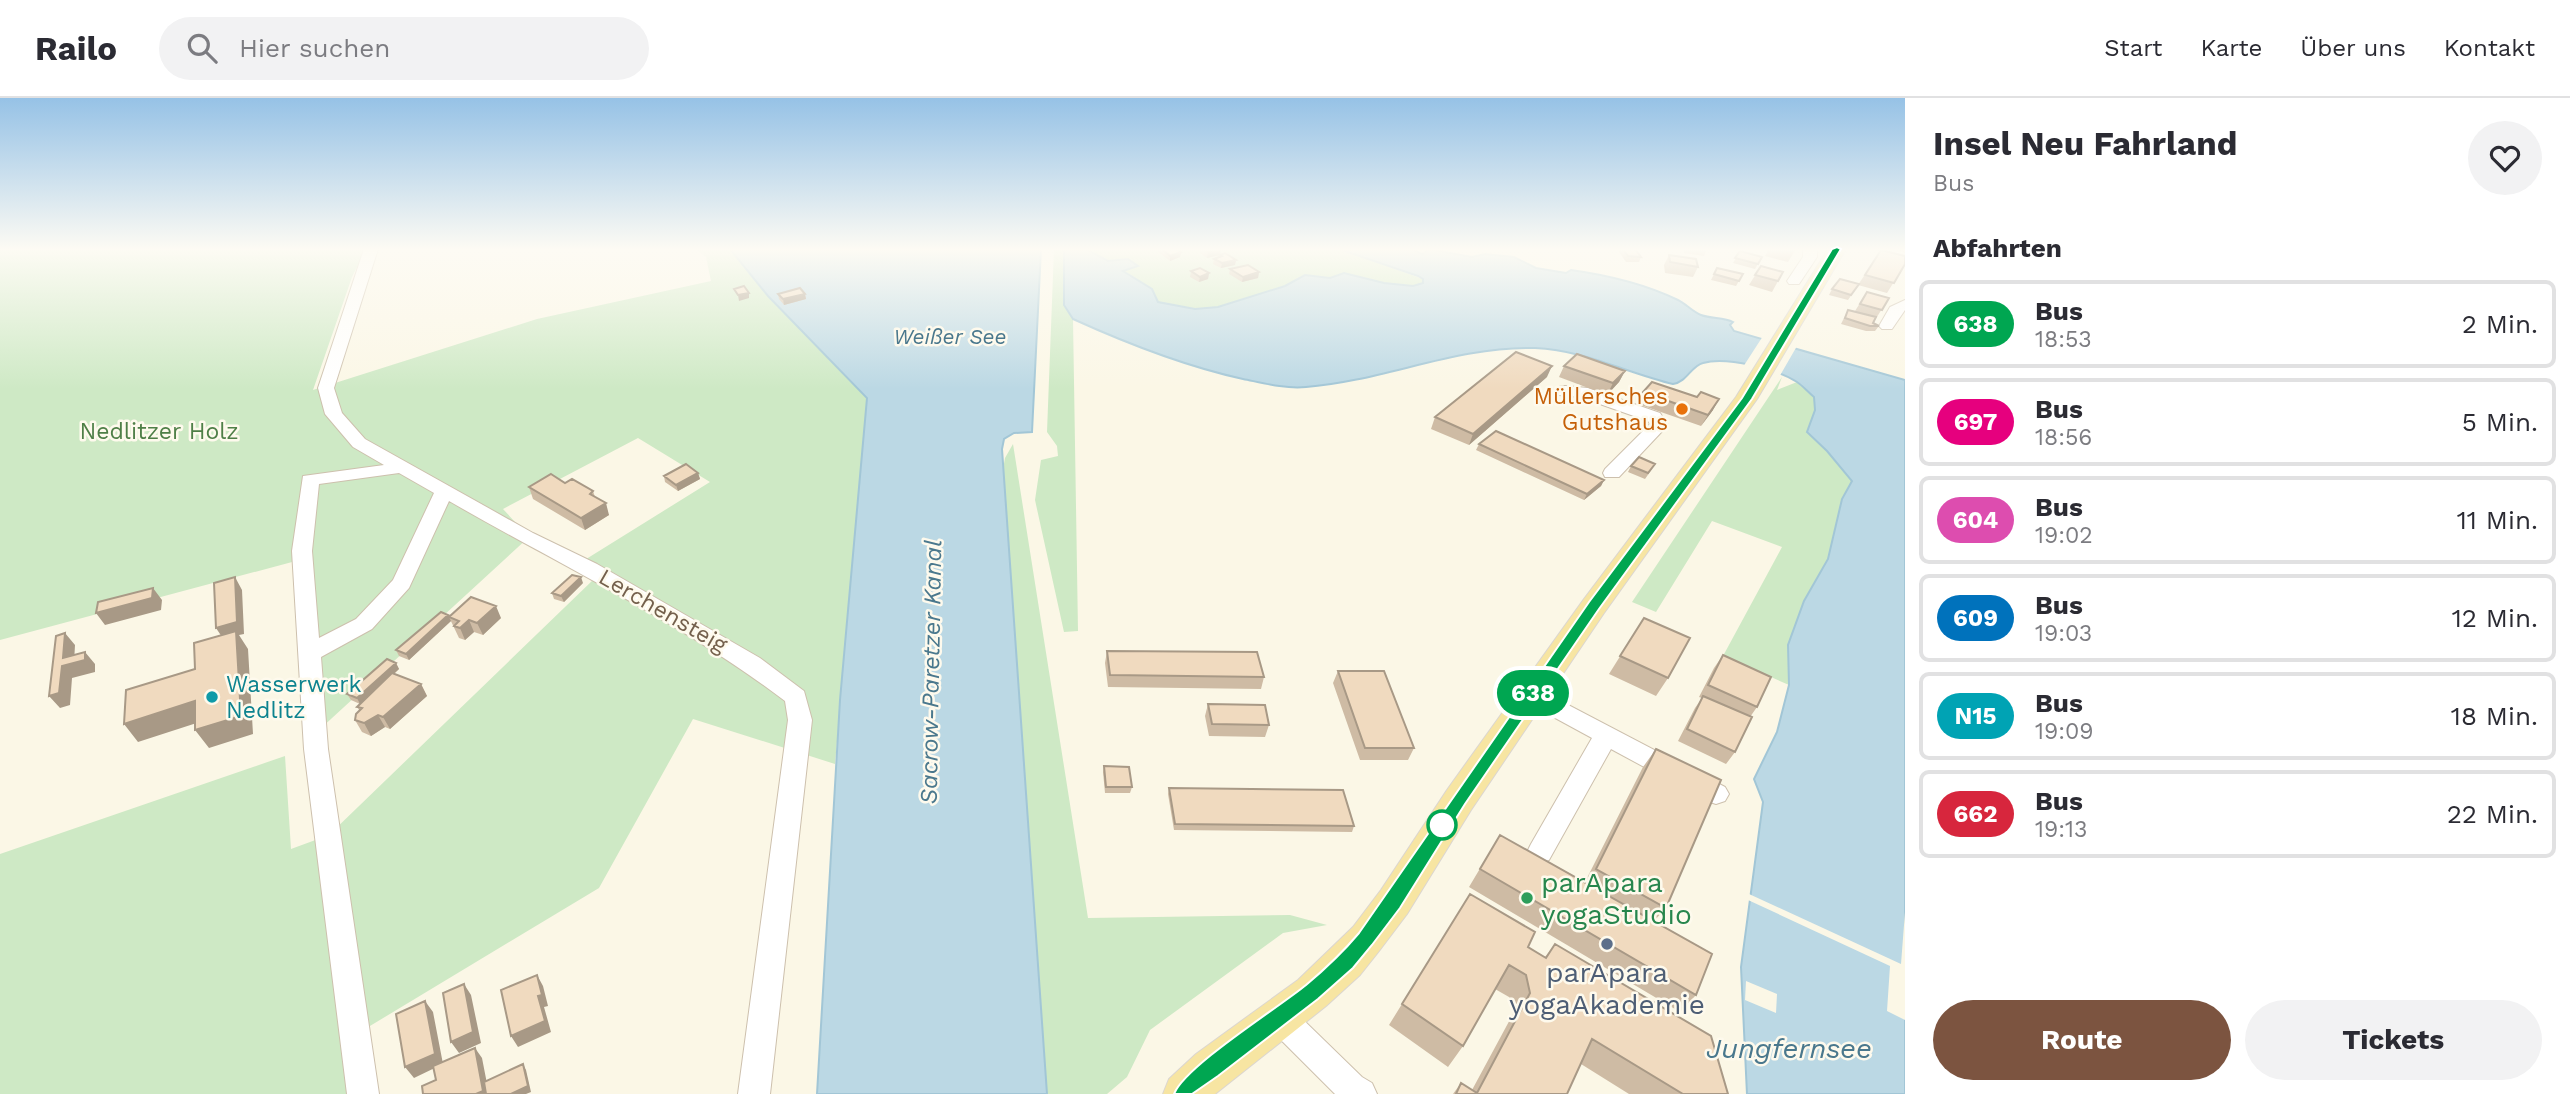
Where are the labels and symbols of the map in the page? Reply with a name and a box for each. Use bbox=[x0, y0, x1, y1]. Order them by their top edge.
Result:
water label: Weißer See bbox=[893, 324, 1007, 349]
place label: Müllersches Gutshaus bbox=[1533, 383, 1668, 436]
marker: Müllersches Gutshaus bbox=[1674, 401, 1690, 417]
park label: Nedlitzer Holz bbox=[79, 418, 239, 445]
water label: Sacrow-Paretzer Kanal bbox=[915, 539, 947, 805]
street label: Lerchensteig bbox=[594, 563, 733, 659]
line badge: 638 bbox=[1493, 670, 1573, 716]
place label: Wasserwerk Nedlitz bbox=[226, 671, 362, 724]
marker: Wasserwerk Nedlitz bbox=[204, 689, 220, 705]
unlabelled marker bbox=[1427, 810, 1457, 840]
place label: parApara yogaStudio bbox=[1541, 866, 1692, 931]
marker: parApara yogaStudio bbox=[1519, 890, 1535, 906]
marker: parApara yogaAkademie bbox=[1599, 936, 1615, 952]
place label: parApara yogaAkademie bbox=[1509, 956, 1705, 1021]
water label: Jungfernsee bbox=[1706, 1032, 1872, 1065]

